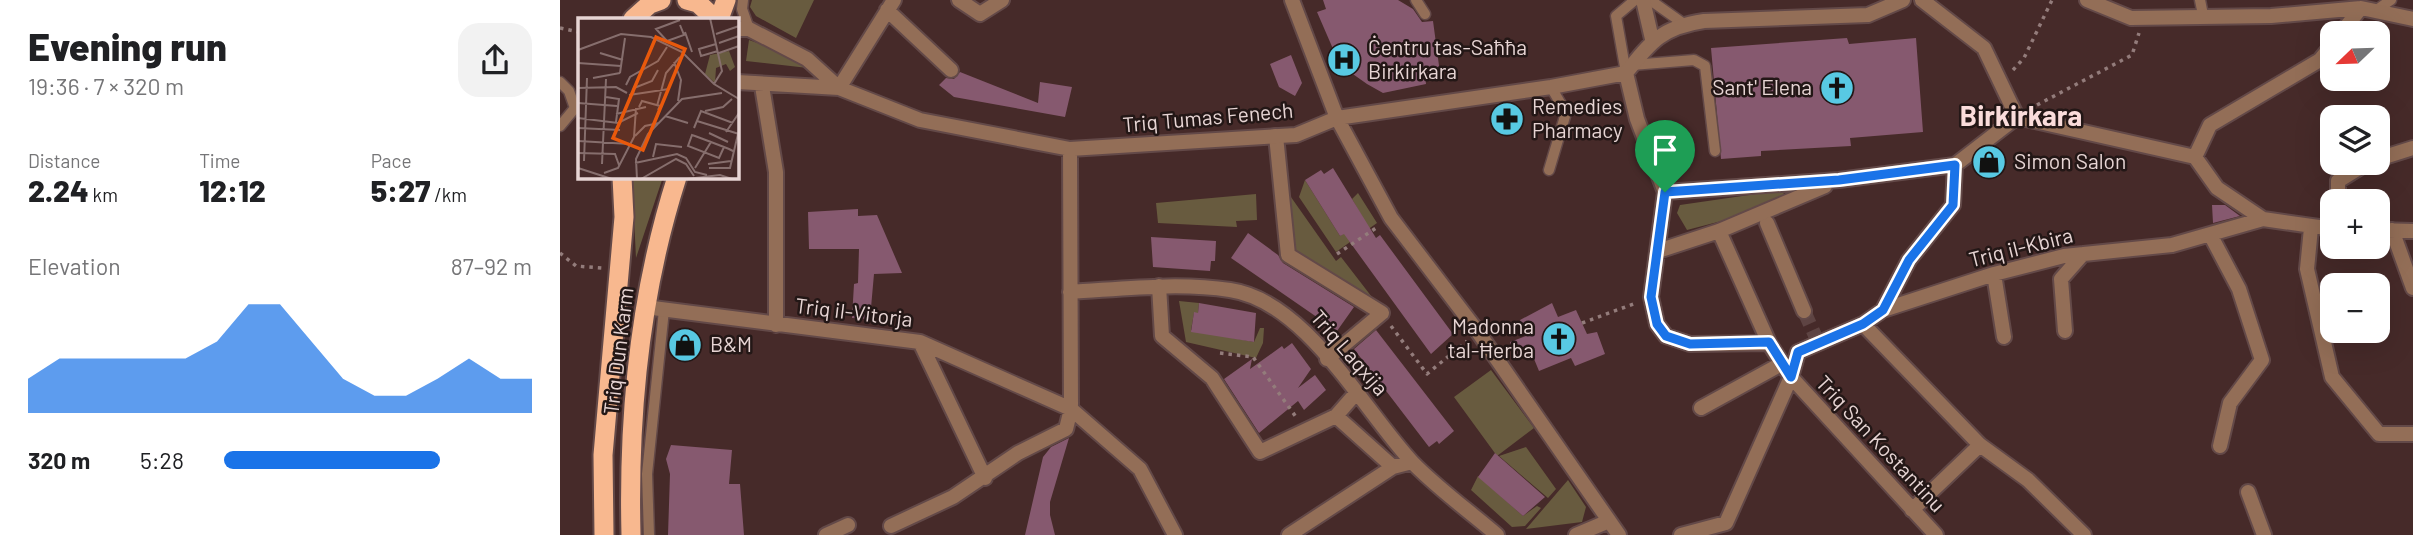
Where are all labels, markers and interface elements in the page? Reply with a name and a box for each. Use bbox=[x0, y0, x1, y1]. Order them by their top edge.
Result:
inset map bbox=[578, 18, 738, 178]
north arrow bbox=[2320, 21, 2390, 91]
map controls bbox=[2320, 21, 2390, 343]
text: Evening run bbox=[28, 23, 227, 69]
button: share bbox=[458, 23, 532, 97]
place label: Ċentru tas-Saħħa Birkirkara bbox=[1368, 34, 1527, 83]
hospital icon: Ċentru tas-Saħħa Birkirkara bbox=[1325, 41, 1363, 79]
church icon: Sant' Elena bbox=[1818, 69, 1856, 107]
text: 19:36 · 7 × 320 m bbox=[28, 72, 184, 100]
place label: Sant' Elena bbox=[1712, 74, 1812, 99]
place label: Remedies Pharmacy bbox=[1532, 93, 1623, 142]
street label: Triq Tumas Fenech bbox=[1121, 97, 1294, 136]
district label: Birkirkara bbox=[1960, 98, 2082, 132]
pharmacy icon: Remedies Pharmacy bbox=[1488, 100, 1526, 138]
button: layers bbox=[2320, 105, 2390, 175]
pin bbox=[1635, 120, 1695, 192]
icon: arrive bbox=[1646, 131, 1684, 169]
shop icon: Simon Salon bbox=[1970, 143, 2008, 181]
place label: Simon Salon bbox=[2014, 148, 2126, 173]
text: Distance bbox=[28, 149, 100, 172]
text: Time bbox=[199, 149, 240, 172]
text: Pace bbox=[371, 149, 412, 172]
text: 2.24 bbox=[28, 172, 89, 208]
text: 12:12 bbox=[199, 172, 266, 208]
text: 5:27 bbox=[371, 172, 430, 208]
text: km bbox=[89, 183, 118, 206]
text: /km bbox=[430, 183, 467, 206]
button: + bbox=[2320, 189, 2390, 259]
street label: Triq il-Kbira bbox=[1966, 222, 2075, 272]
text: Elevation bbox=[28, 252, 121, 280]
text: 87–92 m bbox=[451, 252, 532, 280]
button: − bbox=[2320, 273, 2390, 343]
street label: Triq Dun Karm bbox=[597, 286, 638, 416]
street label: Triq il-Vitorja bbox=[794, 292, 914, 331]
street label: Triq Laqxija bbox=[1306, 304, 1394, 400]
place label: Madonna tal-Ħerba bbox=[1448, 313, 1534, 362]
church icon: Madonna tal-Ħerba bbox=[1540, 320, 1578, 358]
shop icon: B&M bbox=[666, 326, 704, 364]
place label: B&M bbox=[710, 331, 752, 356]
street label: Triq San Kostantinu bbox=[1811, 370, 1951, 516]
text: 320 m bbox=[28, 446, 90, 474]
text: 5:28 bbox=[140, 446, 184, 474]

